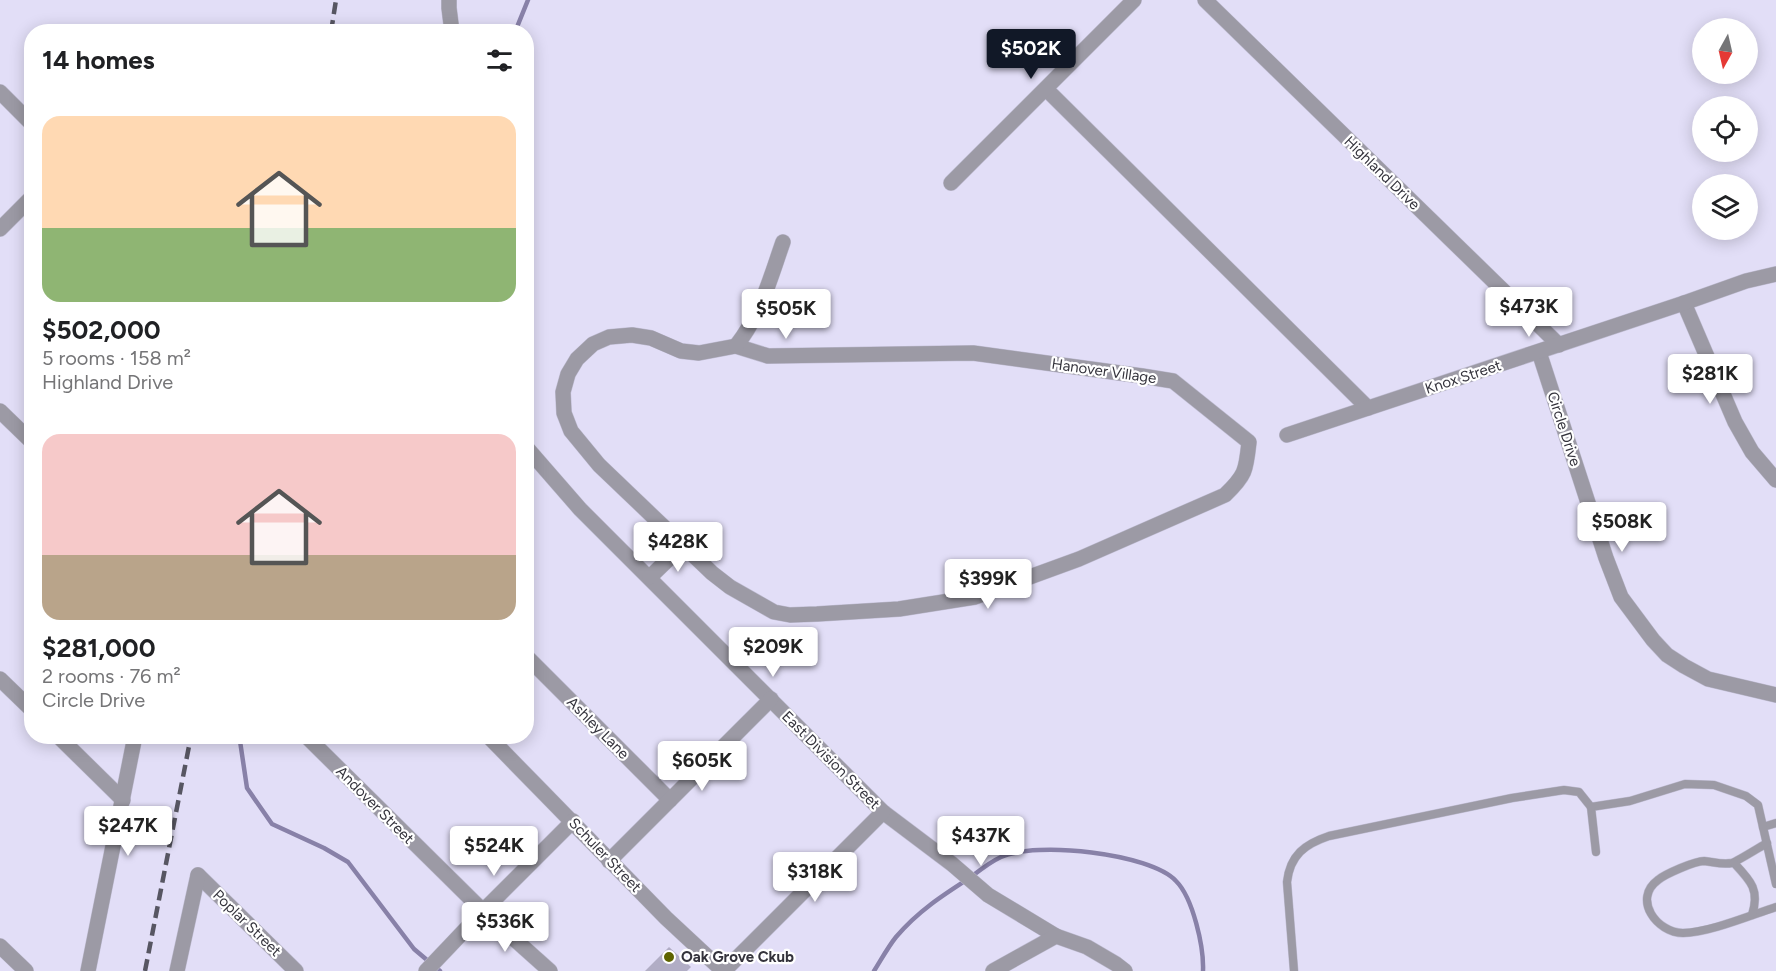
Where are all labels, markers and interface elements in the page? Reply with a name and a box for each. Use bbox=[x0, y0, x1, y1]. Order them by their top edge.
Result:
north arrow bbox=[1692, 18, 1758, 84]
map controls bbox=[1692, 18, 1758, 240]
pin: $502K bbox=[989, 29, 1073, 80]
text: $502K bbox=[1001, 36, 1061, 60]
text: 14 homes bbox=[42, 44, 155, 76]
icon: filters bbox=[483, 44, 516, 77]
button: locate bbox=[1692, 96, 1758, 162]
street label: Highland Drive bbox=[1340, 132, 1424, 214]
icon: home bbox=[225, 155, 333, 263]
button: layers bbox=[1692, 174, 1758, 240]
pin: $473K bbox=[1487, 287, 1571, 338]
pin: $505K bbox=[744, 289, 828, 340]
text: $473K bbox=[1499, 294, 1559, 318]
text: $505K bbox=[756, 296, 816, 320]
text: $502,000 bbox=[42, 314, 161, 346]
text: 5 rooms · 158 m² bbox=[42, 346, 191, 370]
pin: $281K bbox=[1668, 354, 1752, 405]
street label: Hanover Village bbox=[1051, 355, 1157, 387]
street label: Knox Street bbox=[1423, 356, 1504, 398]
text: $281K bbox=[1682, 361, 1738, 385]
text: Highland Drive bbox=[42, 370, 173, 394]
street label: Circle Drive bbox=[1543, 389, 1585, 469]
icon: home bbox=[225, 473, 333, 581]
pin: $508K bbox=[1580, 502, 1664, 553]
text: $508K bbox=[1591, 509, 1653, 533]
pin: $428K bbox=[636, 522, 720, 573]
text: $428K bbox=[648, 529, 708, 553]
pin: $399K bbox=[946, 559, 1030, 610]
text: $399K bbox=[959, 566, 1017, 590]
pin: $209K bbox=[731, 627, 815, 678]
text: $281,000 bbox=[42, 632, 156, 664]
text: $209K bbox=[743, 634, 803, 658]
text: 2 rooms · 76 m² bbox=[42, 664, 181, 688]
text: Circle Drive bbox=[42, 688, 145, 712]
street label: Ashley Lane bbox=[563, 693, 633, 763]
street label: East Division Street bbox=[778, 707, 884, 813]
pin: $605K bbox=[660, 741, 744, 792]
text: $605K bbox=[672, 748, 732, 772]
street label: Andover Street bbox=[332, 762, 418, 848]
pin: $247K bbox=[86, 806, 170, 857]
text: $247K bbox=[98, 813, 158, 837]
street label: Schuler Street bbox=[565, 814, 645, 896]
pin: $437K bbox=[939, 816, 1023, 867]
text: $437K bbox=[951, 823, 1011, 847]
pin: $524K bbox=[452, 826, 536, 877]
text: $524K bbox=[464, 833, 524, 857]
pin: $318K bbox=[773, 852, 857, 903]
text: $318K bbox=[787, 859, 843, 883]
street label: Poplar Street bbox=[209, 886, 285, 960]
pin: $536K bbox=[463, 902, 547, 953]
text: $536K bbox=[476, 909, 534, 933]
place label: Oak Grove Ckub bbox=[681, 948, 794, 966]
marker: Oak Grove Ckub bbox=[662, 950, 676, 964]

